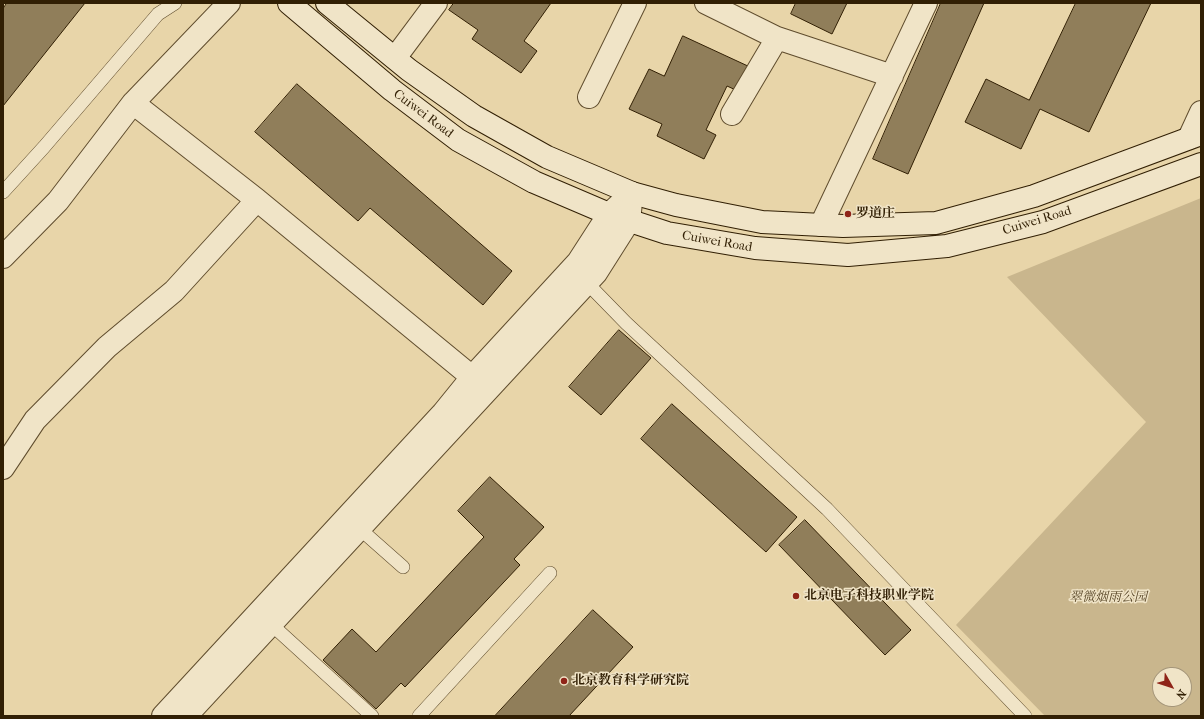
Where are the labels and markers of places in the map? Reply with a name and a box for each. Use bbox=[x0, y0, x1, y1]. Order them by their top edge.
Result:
place label: 罗道庄 bbox=[856, 206, 895, 222]
marker: 罗道庄 bbox=[843, 209, 853, 219]
place label: 北京电子科技职业学院 bbox=[804, 588, 934, 604]
marker: 北京电子科技职业学院 bbox=[791, 591, 801, 601]
place label: 北京教育科学研究院 bbox=[572, 673, 689, 689]
marker: 北京教育科学研究院 bbox=[559, 676, 569, 686]

